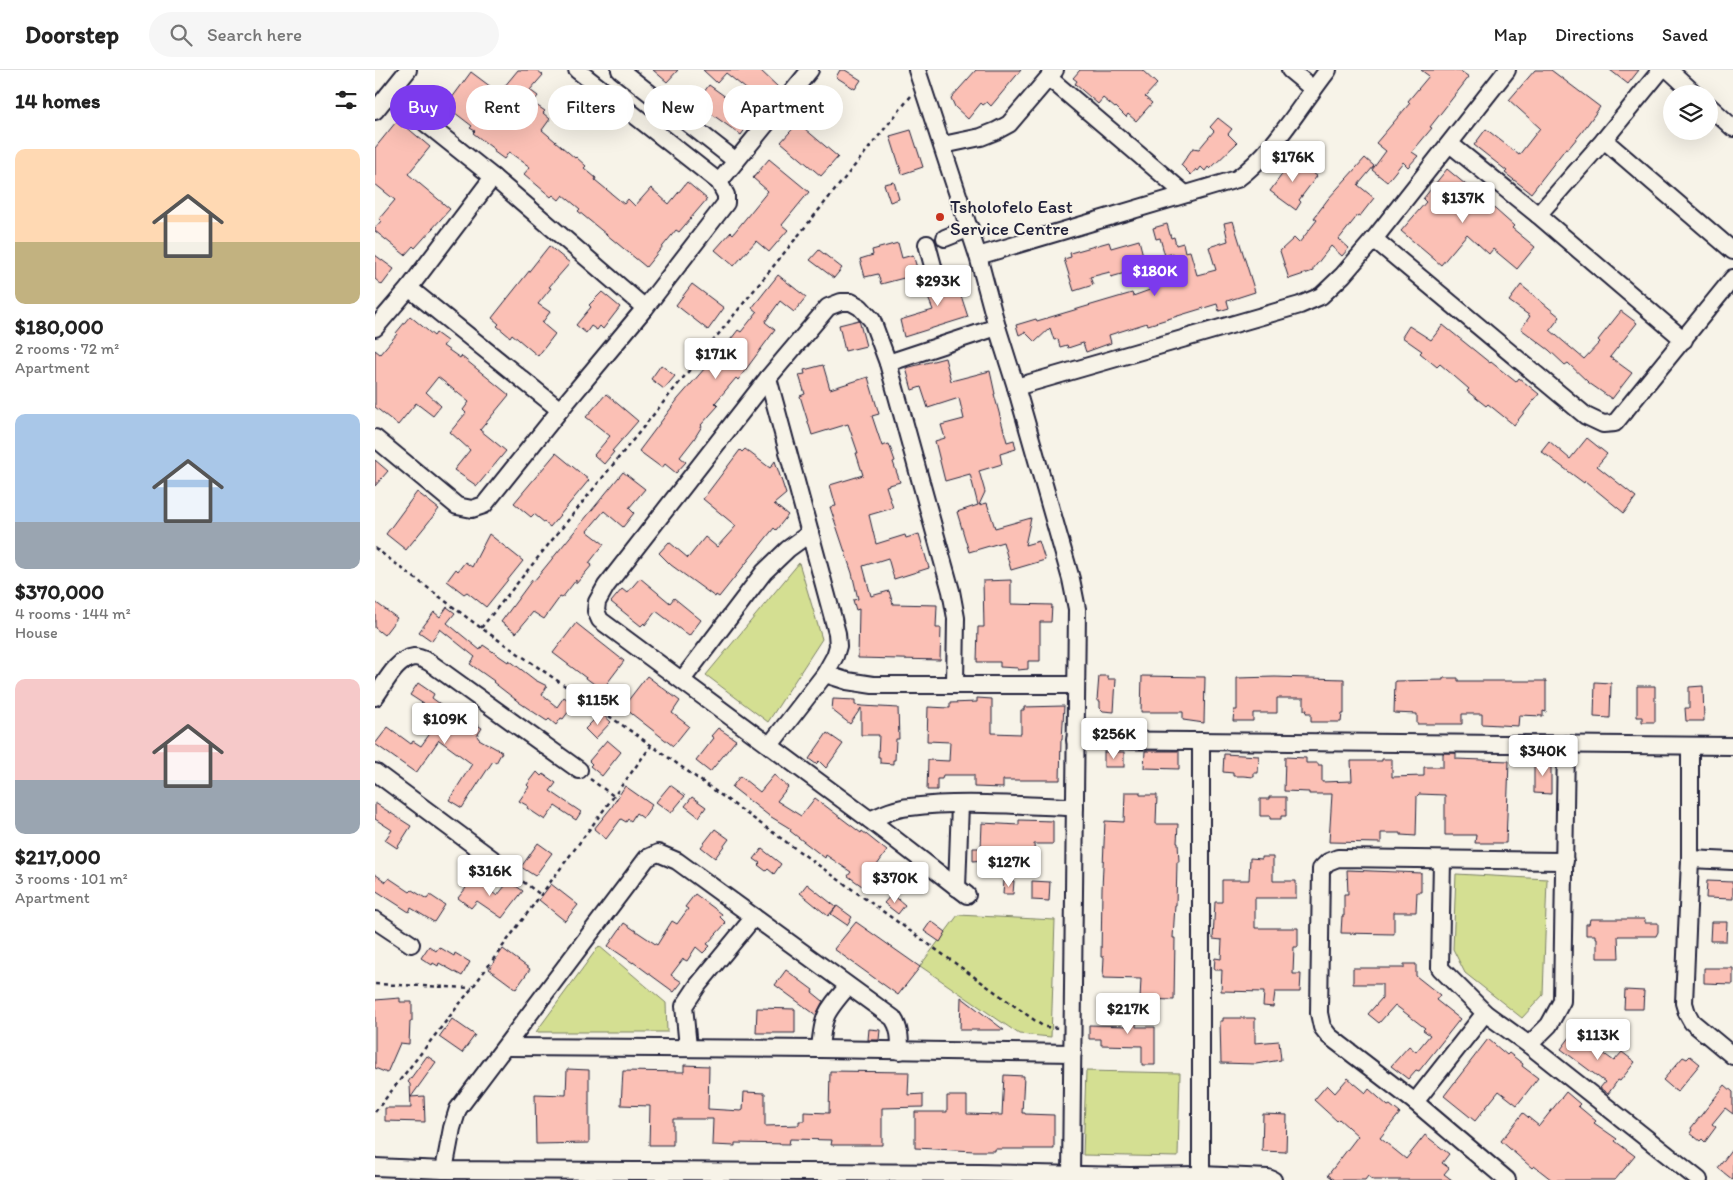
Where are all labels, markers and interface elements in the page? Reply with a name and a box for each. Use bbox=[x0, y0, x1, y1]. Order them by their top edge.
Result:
search box bbox=[149, 12, 499, 57]
text: Doorstep bbox=[25, 20, 119, 49]
icon: search bbox=[167, 21, 195, 49]
text: Search here bbox=[207, 23, 302, 46]
text: Map bbox=[1494, 24, 1527, 46]
text: Directions bbox=[1555, 24, 1634, 46]
text: Saved bbox=[1662, 24, 1708, 46]
chip: Buy bbox=[390, 85, 456, 130]
chip: Rent bbox=[466, 85, 538, 130]
chip: Filters bbox=[548, 85, 634, 130]
chip: New bbox=[644, 85, 713, 130]
chip: Apartment bbox=[723, 85, 843, 130]
map controls bbox=[1663, 85, 1718, 140]
button: layers bbox=[1663, 85, 1718, 140]
icon: filters bbox=[332, 86, 360, 114]
text: 14 homes bbox=[15, 88, 100, 113]
pin: $176K bbox=[1258, 140, 1328, 183]
text: $176K bbox=[1272, 147, 1314, 166]
icon: home bbox=[143, 181, 233, 271]
pin: $137K bbox=[1428, 182, 1498, 224]
text: $137K bbox=[1442, 188, 1484, 207]
place label: Tsholofelo East Service Centre bbox=[950, 195, 1073, 240]
marker: Tsholofelo East Service Centre bbox=[934, 211, 946, 223]
pin: $180K bbox=[1120, 254, 1190, 297]
text: $180K bbox=[1133, 261, 1177, 280]
pin: $293K bbox=[903, 264, 973, 307]
text: $293K bbox=[916, 271, 960, 290]
text: $180,000 bbox=[15, 314, 104, 339]
pin: $171K bbox=[681, 338, 751, 380]
text: 2 rooms · 72 m² bbox=[15, 339, 119, 358]
text: $171K bbox=[695, 344, 737, 363]
text: Apartment bbox=[15, 358, 90, 377]
icon: home bbox=[143, 446, 233, 536]
text: $370,000 bbox=[15, 579, 104, 604]
text: 4 rooms · 144 m² bbox=[15, 604, 131, 623]
text: House bbox=[15, 623, 58, 642]
pin: $115K bbox=[563, 684, 633, 726]
text: $115K bbox=[577, 690, 619, 709]
pin: $109K bbox=[410, 702, 480, 745]
text: $109K bbox=[423, 709, 467, 728]
icon: home bbox=[143, 711, 233, 801]
pin: $256K bbox=[1079, 718, 1149, 760]
text: $256K bbox=[1092, 724, 1136, 743]
pin: $340K bbox=[1508, 734, 1578, 777]
text: $340K bbox=[1520, 741, 1566, 760]
text: $217,000 bbox=[15, 844, 101, 869]
pin: $127K bbox=[974, 846, 1044, 888]
text: $127K bbox=[988, 852, 1030, 871]
pin: $316K bbox=[455, 854, 525, 897]
text: $316K bbox=[469, 861, 511, 880]
pin: $370K bbox=[860, 862, 930, 904]
text: $370K bbox=[873, 868, 917, 887]
text: 3 rooms · 101 m² bbox=[15, 869, 128, 888]
text: Apartment bbox=[15, 888, 90, 907]
pin: $217K bbox=[1093, 992, 1163, 1035]
text: $217K bbox=[1107, 999, 1149, 1018]
pin: $113K bbox=[1563, 1018, 1633, 1061]
text: $113K bbox=[1577, 1025, 1619, 1044]

